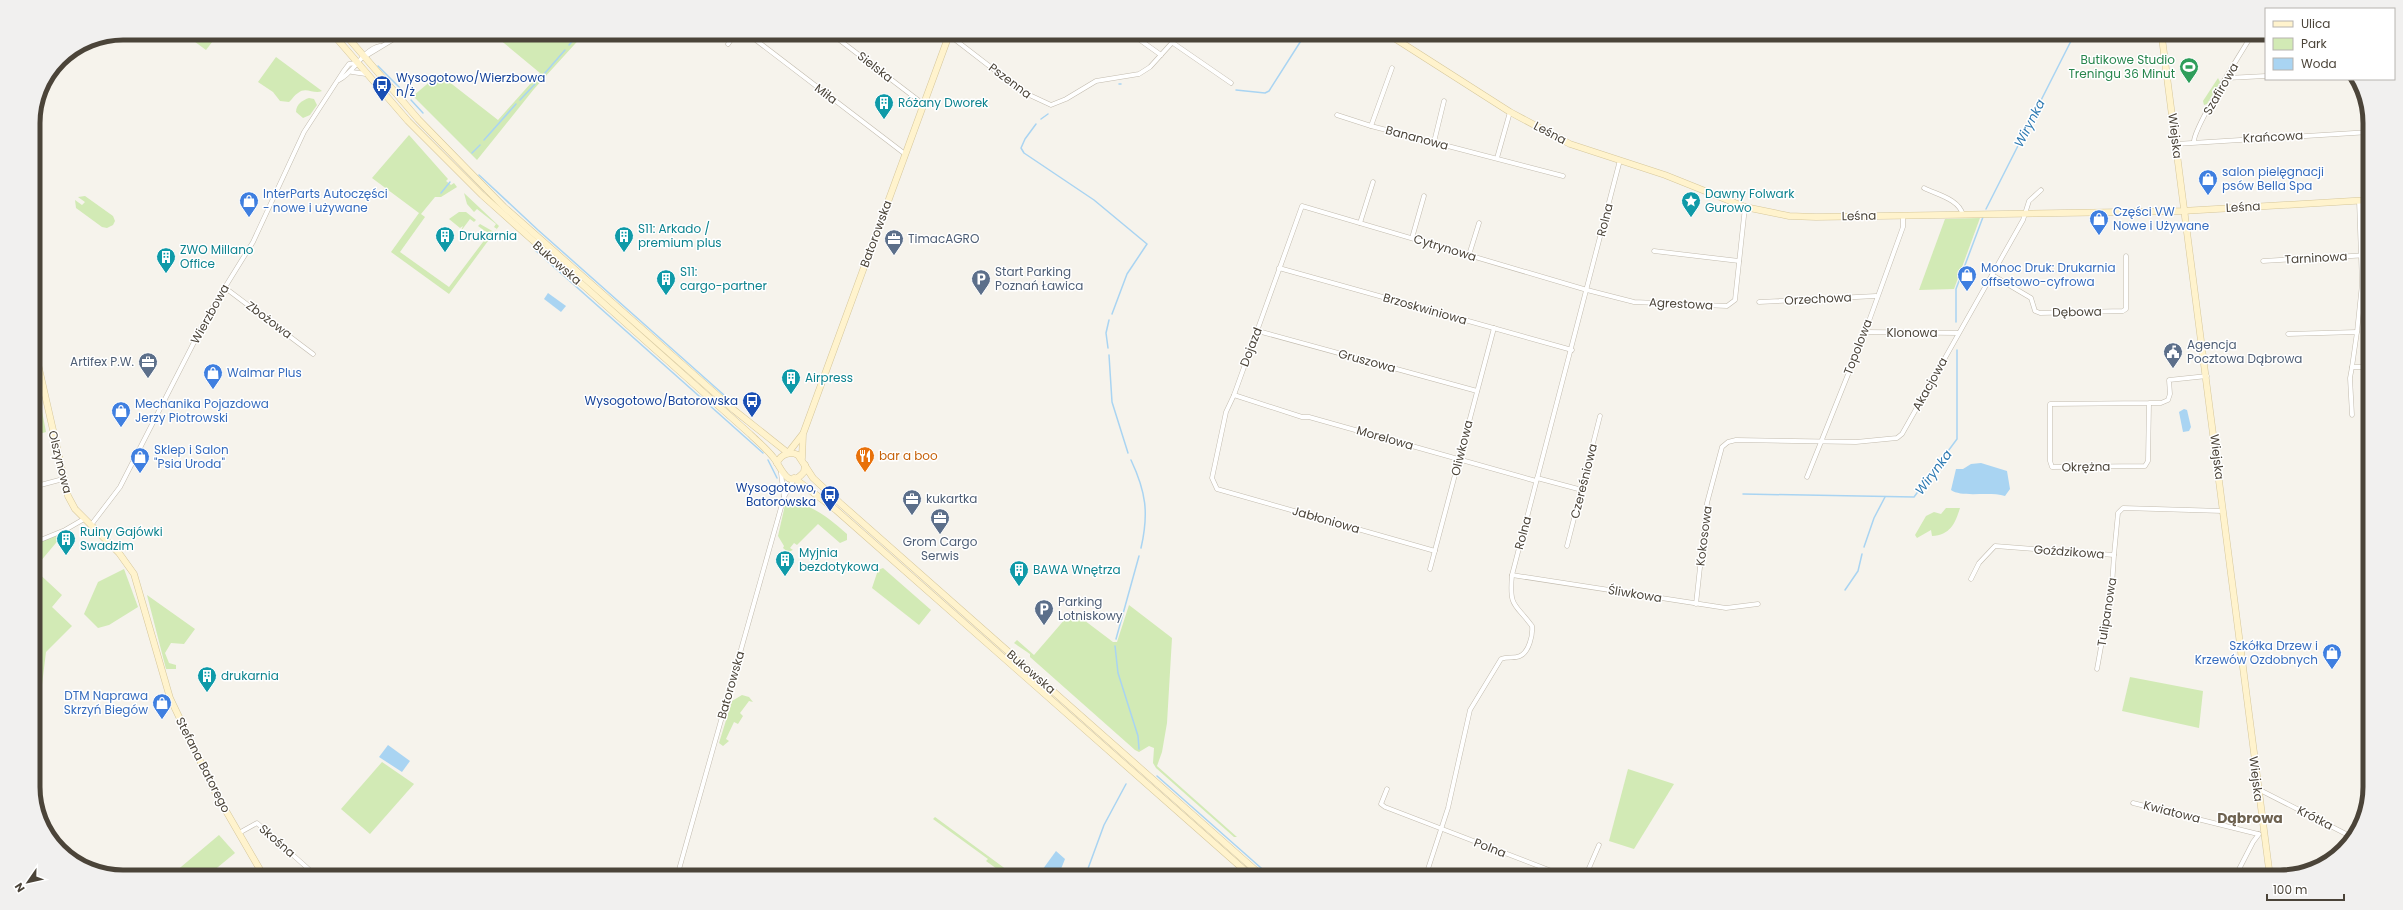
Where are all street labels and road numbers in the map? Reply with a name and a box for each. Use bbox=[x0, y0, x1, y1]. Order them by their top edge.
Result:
street label: Sielska bbox=[854, 47, 897, 86]
street label: Pszenna bbox=[985, 59, 1035, 102]
street label: Szafirowa bbox=[2199, 60, 2242, 118]
street label: Miła bbox=[811, 79, 841, 108]
street label: Wiejska bbox=[2164, 112, 2187, 160]
street label: Leśna bbox=[1531, 117, 1570, 148]
street label: Bananowa bbox=[1384, 121, 1451, 154]
street label: Krańcowa bbox=[2242, 126, 2304, 147]
street label: Leśna bbox=[2225, 197, 2261, 216]
street label: Batorowska bbox=[856, 198, 896, 270]
street label: Rolna bbox=[1592, 201, 1617, 238]
street label: Leśna bbox=[1842, 207, 1876, 224]
street label: Cytrynowa bbox=[1412, 230, 1479, 265]
street label: Bukowska bbox=[529, 237, 585, 288]
street label: Tarninowa bbox=[2284, 247, 2348, 268]
street label: Wierzbowa bbox=[186, 281, 233, 347]
street label: Brzoskwiniowa bbox=[1381, 288, 1469, 329]
street label: Orzechowa bbox=[1784, 288, 1852, 309]
street label: Agrestowa bbox=[1648, 293, 1714, 314]
street label: Zbożowa bbox=[243, 297, 296, 342]
street label: Dębowa bbox=[2052, 303, 2102, 320]
street label: Topolowa bbox=[1839, 316, 1876, 377]
street label: Klonowa bbox=[1886, 324, 1938, 341]
street label: Dojazd bbox=[1235, 325, 1266, 369]
street label: Gruszowa bbox=[1337, 345, 1398, 376]
street label: Akacjowa bbox=[1908, 354, 1951, 413]
street label: Oliwkowa bbox=[1446, 418, 1477, 478]
street label: Morelowa bbox=[1355, 421, 1416, 454]
street label: Olszynowa bbox=[44, 429, 76, 495]
street label: Wiejska bbox=[2206, 433, 2229, 481]
street label: Czereśniowa bbox=[1566, 442, 1601, 520]
street label: Okrężna bbox=[2061, 458, 2111, 475]
street label: Jabłoniowa bbox=[1290, 502, 1362, 537]
street label: Kokosowa bbox=[1691, 505, 1716, 567]
street label: Rolna bbox=[1510, 514, 1535, 551]
street label: Goździkowa bbox=[2033, 541, 2105, 562]
street label: Tulipanowa bbox=[2093, 576, 2120, 648]
street label: Śliwkowa bbox=[1607, 581, 1663, 606]
street label: Bukowska bbox=[1003, 646, 1059, 697]
street label: Batorowska bbox=[713, 649, 748, 721]
street label: Stefana Batorego bbox=[172, 714, 235, 816]
street label: Wiejska bbox=[2245, 755, 2268, 803]
street label: Kwiatowa bbox=[2142, 796, 2202, 827]
street label: Krótka bbox=[2294, 801, 2336, 834]
street label: Skośna bbox=[256, 820, 299, 861]
street label: Polna bbox=[1472, 834, 1509, 861]

